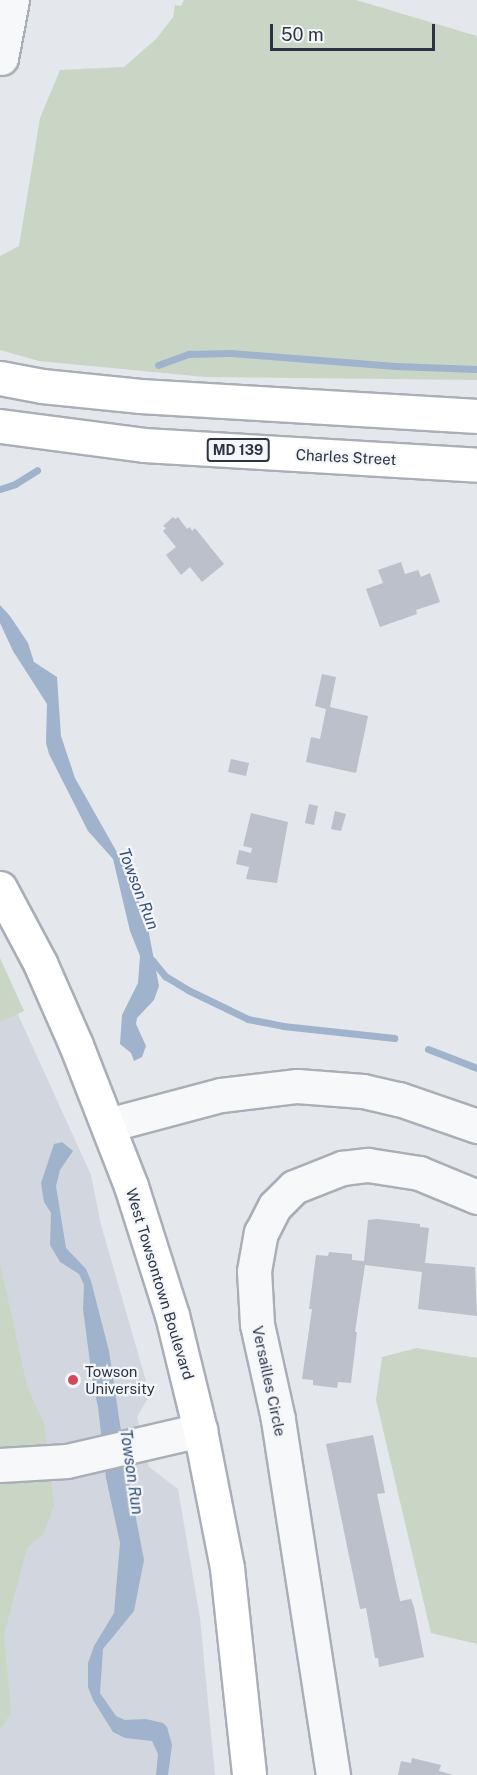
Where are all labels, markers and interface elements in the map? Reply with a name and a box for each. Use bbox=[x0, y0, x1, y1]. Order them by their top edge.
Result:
scale bar bbox=[273, 12, 438, 50]
text: 50 m bbox=[281, 24, 324, 45]
road number: MD 139 bbox=[206, 439, 270, 461]
street label: Charles Street bbox=[295, 445, 397, 469]
water label: Towson Run bbox=[114, 845, 162, 933]
street label: West Towsontown Boulevard bbox=[122, 1186, 198, 1382]
street label: Versailles Circle bbox=[249, 1324, 289, 1438]
place label: Towson University bbox=[85, 1362, 155, 1397]
marker: Towson University bbox=[66, 1373, 80, 1387]
water label: Towson Run bbox=[116, 1428, 146, 1516]

